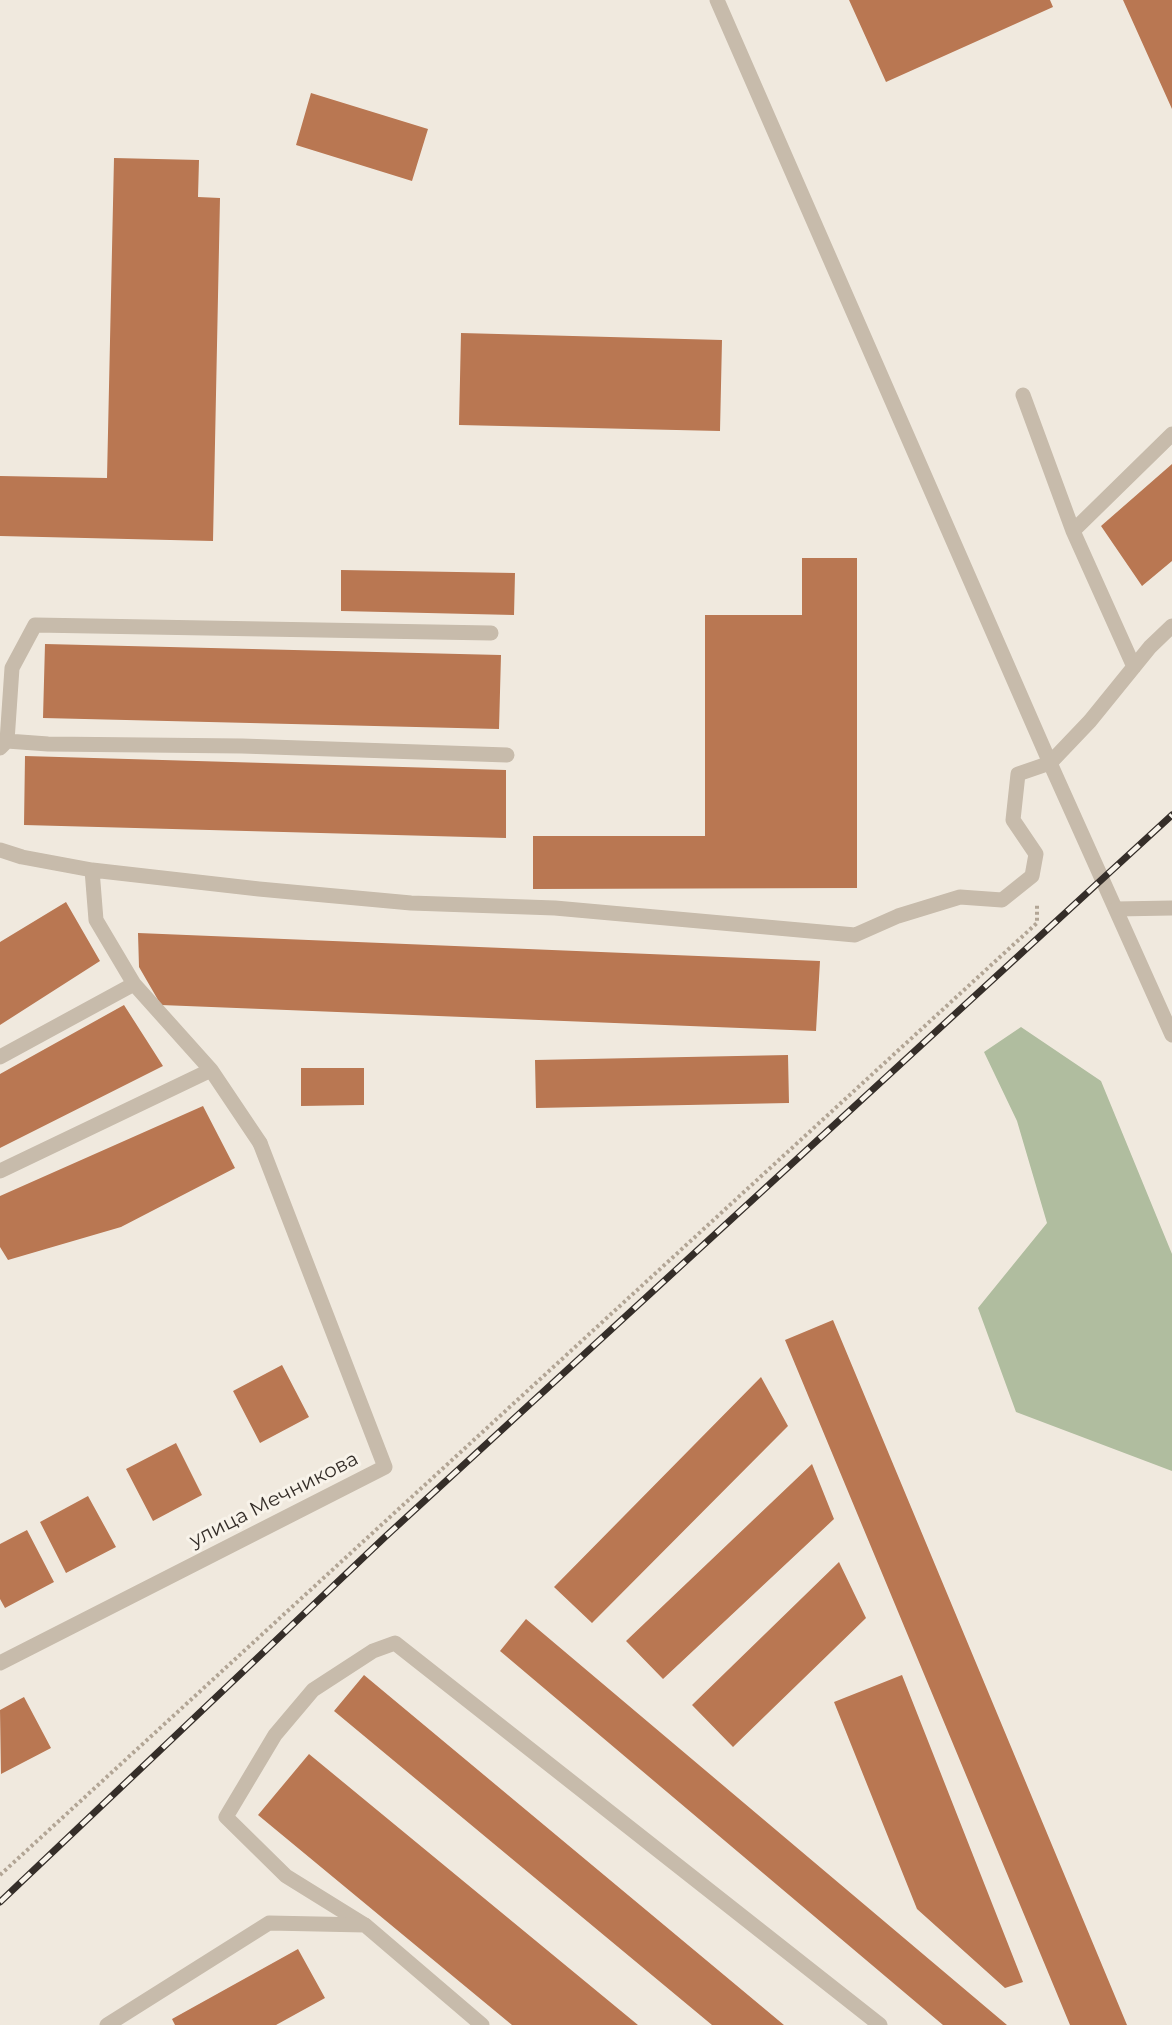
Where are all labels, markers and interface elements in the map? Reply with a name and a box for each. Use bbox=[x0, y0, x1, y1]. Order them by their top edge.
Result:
street label: улица Мечникова bbox=[186, 1447, 362, 1553]

